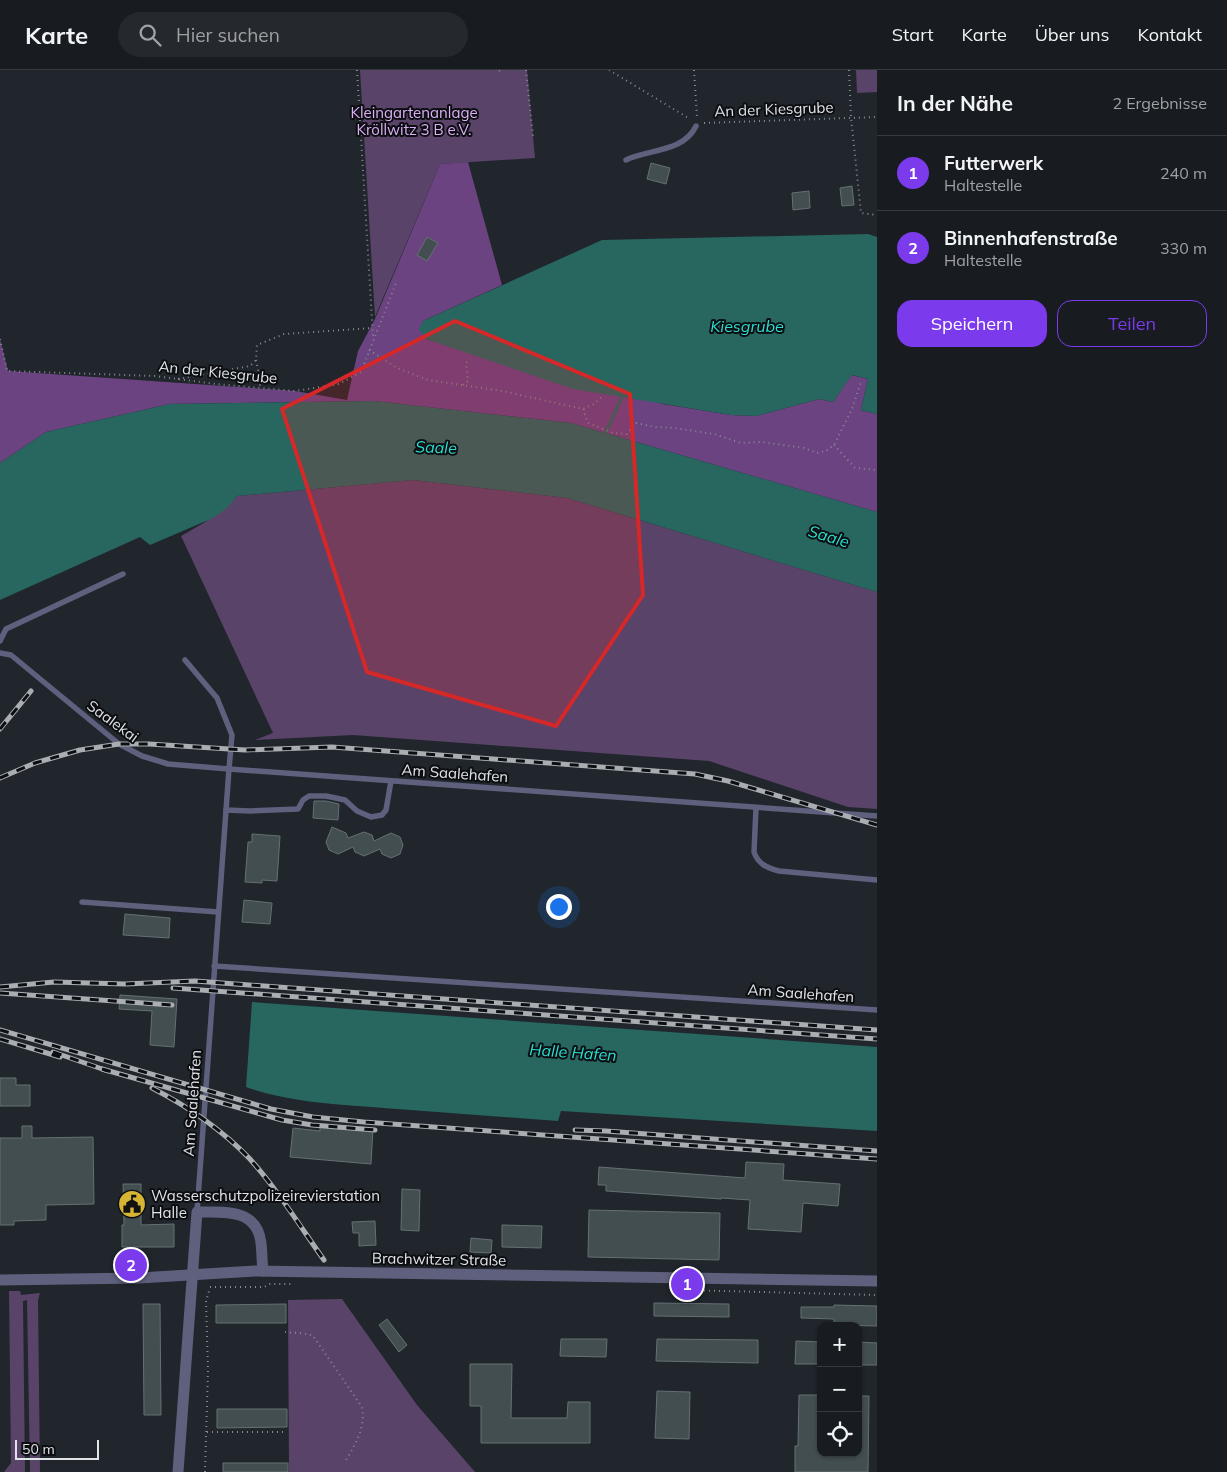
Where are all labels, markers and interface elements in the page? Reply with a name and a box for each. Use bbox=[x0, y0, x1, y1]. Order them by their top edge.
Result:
search box bbox=[118, 12, 468, 57]
text: Karte bbox=[25, 20, 88, 50]
icon: search bbox=[136, 21, 164, 49]
text: Hier suchen bbox=[176, 23, 280, 47]
text: Start bbox=[892, 23, 933, 46]
text: Karte bbox=[961, 23, 1007, 46]
text: Über uns bbox=[1035, 23, 1110, 46]
text: Kontakt bbox=[1138, 23, 1202, 46]
text: In der Nähe bbox=[897, 90, 1013, 116]
text: 2 Ergebnisse bbox=[1112, 93, 1207, 113]
street label: An der Kiesgrube bbox=[714, 97, 834, 121]
park label: Kleingartenanlage Kröllwitz 3 B e.V. bbox=[350, 103, 478, 139]
text: Futterwerk bbox=[944, 151, 1043, 175]
text: 1 bbox=[908, 163, 918, 183]
text: 240 m bbox=[1160, 163, 1207, 183]
text: Haltestelle bbox=[944, 175, 1022, 195]
text: Binnenhafenstraße bbox=[944, 226, 1118, 250]
text: 2 bbox=[908, 238, 918, 258]
text: 330 m bbox=[1160, 238, 1207, 258]
text: Haltestelle bbox=[944, 250, 1022, 270]
button: Speichern bbox=[897, 300, 1047, 347]
button: Teilen bbox=[1057, 300, 1207, 347]
water label: Kiesgrube bbox=[710, 316, 784, 336]
street label: An der Kiesgrube bbox=[158, 356, 278, 388]
water label: Saale bbox=[415, 436, 457, 458]
water label: Saale bbox=[806, 520, 852, 552]
street label: Saalekai bbox=[83, 696, 143, 746]
street label: Am Saalehafen bbox=[401, 760, 509, 786]
your location bbox=[546, 894, 572, 920]
street label: Am Saalehafen bbox=[747, 980, 855, 1006]
water label: Halle Hafen bbox=[529, 1039, 617, 1065]
street label: Am Saalehafen bbox=[179, 1049, 205, 1157]
place label: Wasserschutzpolizeirevierstation Halle bbox=[151, 1186, 380, 1222]
public building icon: Wasserschutzpolizeirevierstation Halle bbox=[117, 1189, 147, 1219]
pin: 2 bbox=[115, 1246, 147, 1284]
street label: Brachwitzer Straße bbox=[372, 1248, 506, 1270]
pin: 1 bbox=[671, 1265, 703, 1303]
map controls bbox=[817, 1322, 862, 1457]
button: + bbox=[817, 1322, 862, 1367]
button: − bbox=[817, 1367, 862, 1412]
button: locate bbox=[817, 1412, 862, 1457]
scale bar bbox=[15, 1437, 99, 1460]
text: 50 m bbox=[22, 1440, 55, 1458]

